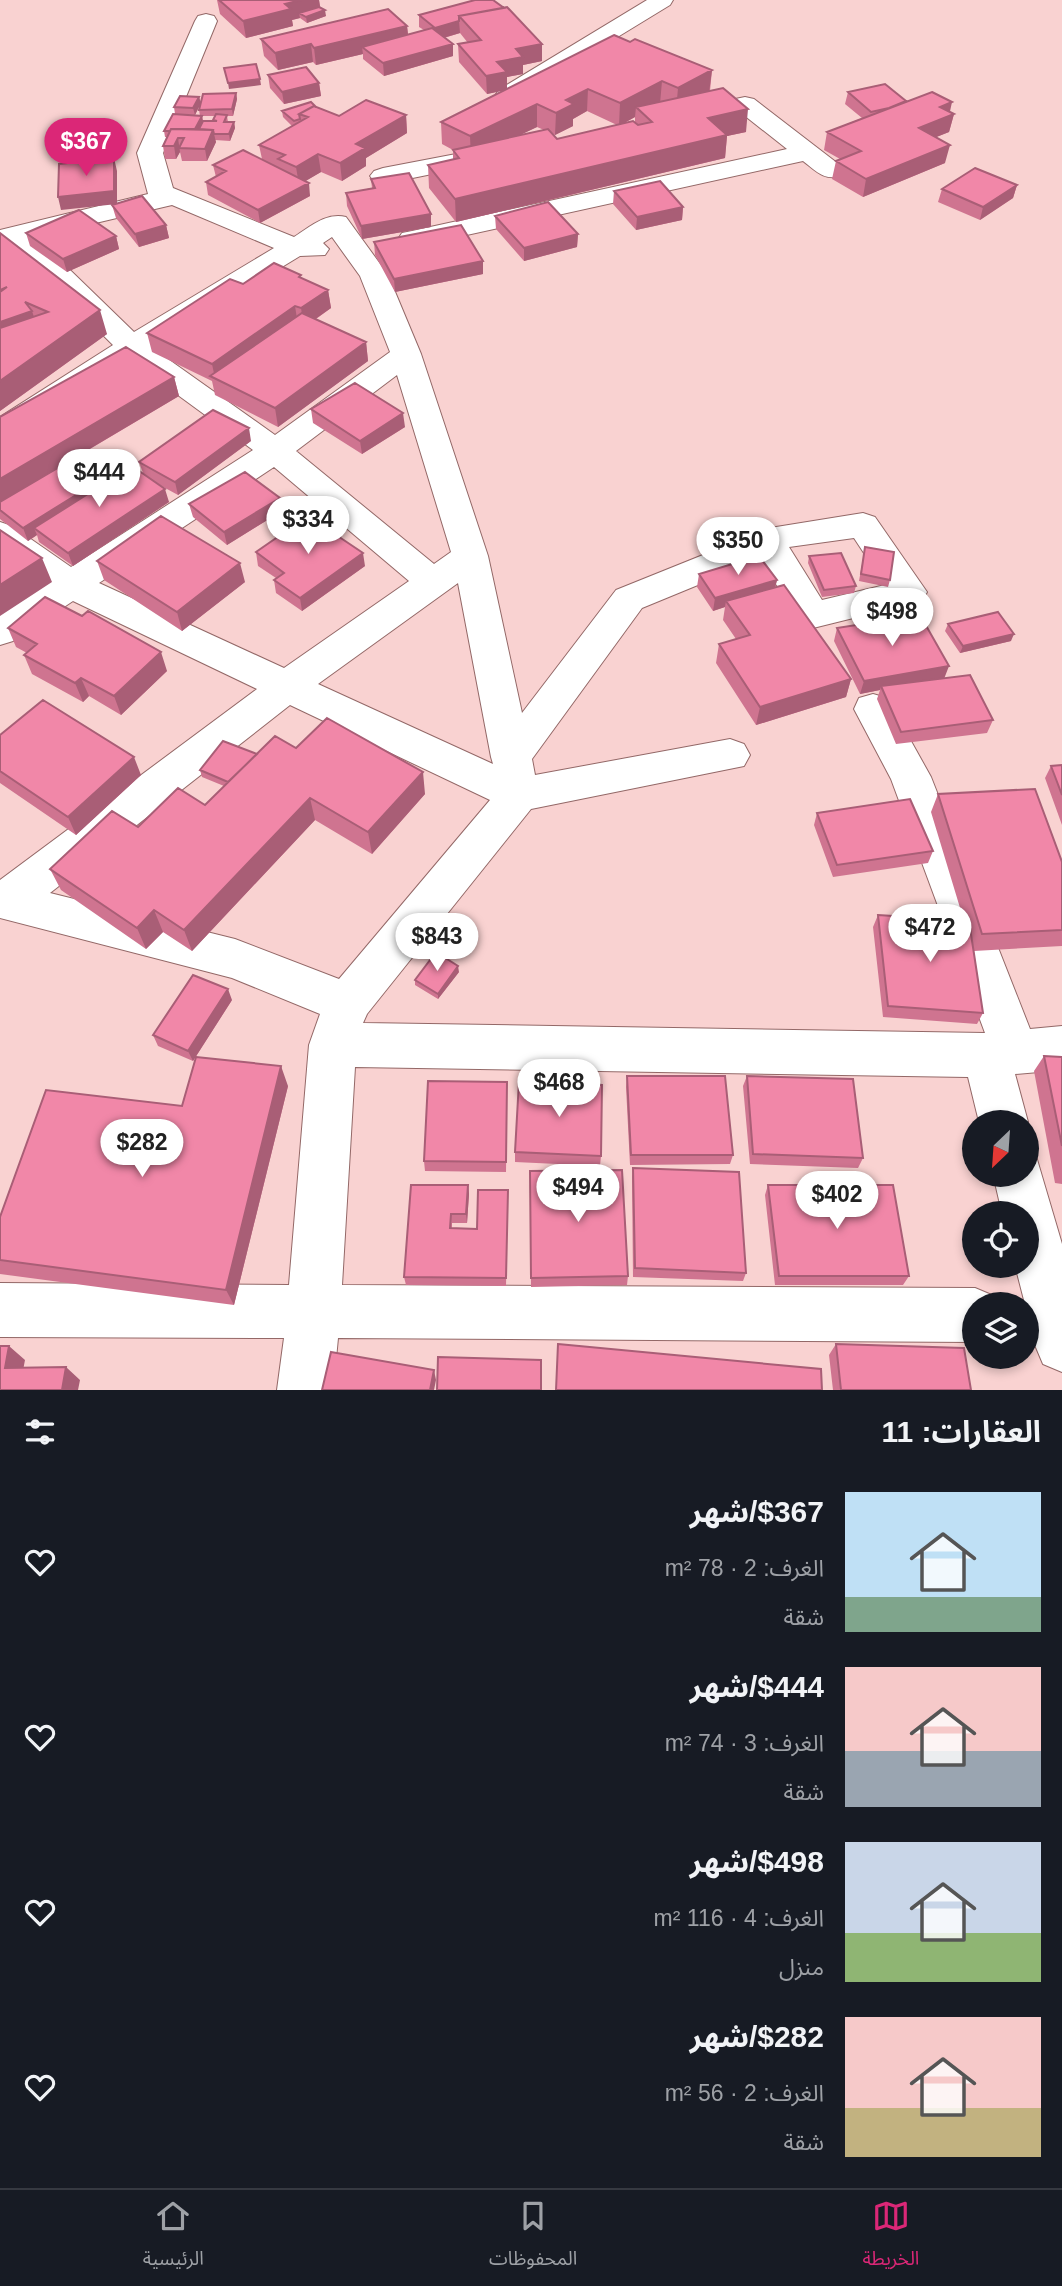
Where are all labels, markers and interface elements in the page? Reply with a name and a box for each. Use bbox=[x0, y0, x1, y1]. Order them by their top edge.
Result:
pin: $367 bbox=[45, 118, 127, 178]
text: $367 bbox=[60, 128, 112, 154]
pin: $444 bbox=[58, 449, 140, 509]
text: $444 bbox=[73, 459, 125, 485]
pin: $334 bbox=[267, 496, 349, 556]
text: $334 bbox=[282, 506, 334, 532]
pin: $350 bbox=[697, 518, 779, 577]
text: $350 bbox=[712, 527, 764, 553]
pin: $498 bbox=[851, 588, 933, 648]
text: $498 bbox=[866, 598, 918, 624]
pin: $472 bbox=[889, 904, 971, 964]
pin: $843 bbox=[396, 914, 478, 973]
text: $472 bbox=[904, 914, 956, 940]
text: $843 bbox=[411, 923, 463, 949]
pin: $468 bbox=[518, 1060, 600, 1119]
text: $468 bbox=[533, 1069, 585, 1095]
north arrow bbox=[962, 1110, 1040, 1186]
map controls bbox=[962, 1110, 1039, 1369]
pin: $282 bbox=[101, 1120, 183, 1179]
text: $282 bbox=[116, 1129, 168, 1155]
pin: $494 bbox=[537, 1164, 619, 1224]
pin: $402 bbox=[796, 1172, 878, 1231]
text: $494 bbox=[552, 1174, 604, 1200]
text: $402 bbox=[811, 1181, 863, 1207]
button: locate bbox=[962, 1201, 1039, 1278]
button: layers bbox=[962, 1292, 1039, 1369]
icon: filters bbox=[21, 1413, 59, 1451]
text: العقارات: 11 bbox=[881, 1415, 1041, 1448]
text: $367/شهر bbox=[690, 1495, 824, 1528]
icon: home bbox=[901, 1520, 985, 1604]
icon: heart bbox=[21, 1543, 59, 1581]
text: الغرف: 2 · 78 m² bbox=[665, 1555, 824, 1581]
text: شقة bbox=[783, 1604, 824, 1630]
text: $444/شهر bbox=[690, 1670, 824, 1703]
icon: home bbox=[901, 1695, 985, 1779]
icon: heart bbox=[21, 1718, 59, 1756]
text: الغرف: 3 · 74 m² bbox=[665, 1730, 824, 1756]
text: شقة bbox=[783, 1779, 824, 1805]
text: $498/شهر bbox=[690, 1845, 824, 1878]
icon: home bbox=[901, 1870, 985, 1954]
icon: heart bbox=[21, 1893, 59, 1931]
text: الغرف: 4 · 116 m² bbox=[654, 1905, 824, 1931]
text: منزل bbox=[779, 1954, 824, 1980]
text: $282/شهر bbox=[690, 2020, 824, 2053]
icon: home bbox=[901, 2045, 985, 2129]
icon: heart bbox=[21, 2068, 59, 2106]
text: الغرف: 2 · 56 m² bbox=[665, 2080, 824, 2106]
text: شقة bbox=[783, 2129, 824, 2155]
tab: الرئيسية bbox=[143, 2197, 204, 2279]
tab: المحفوظات bbox=[489, 2197, 577, 2279]
tab: الخريطة bbox=[862, 2197, 919, 2279]

